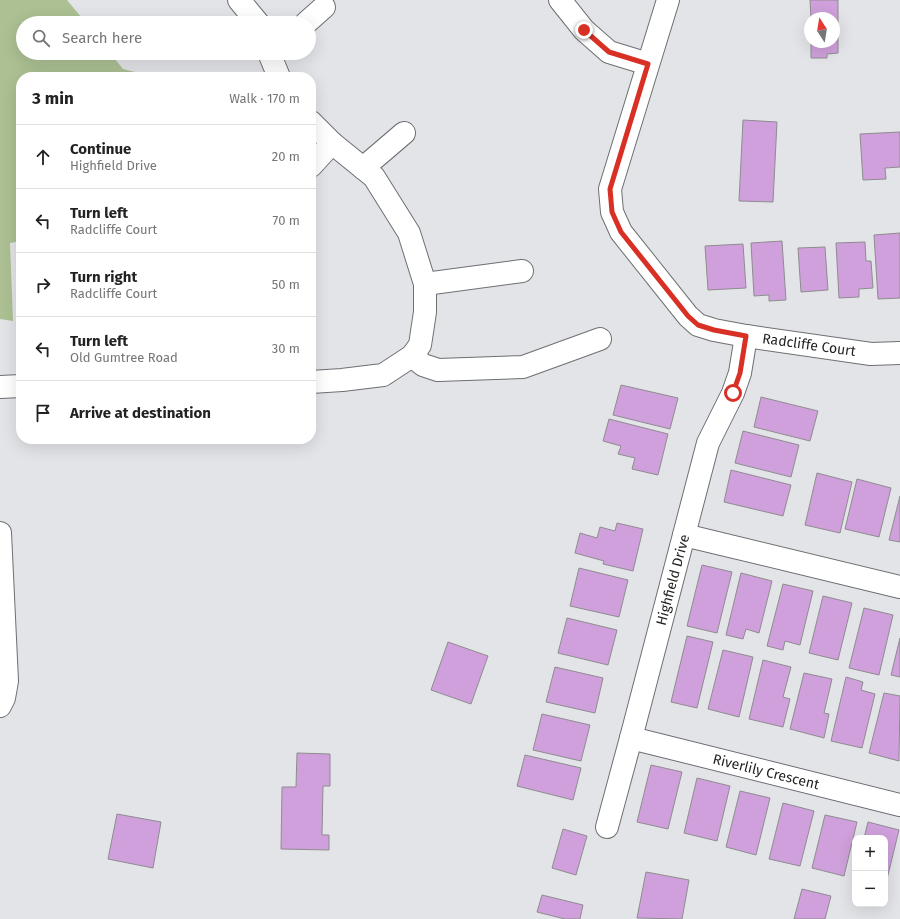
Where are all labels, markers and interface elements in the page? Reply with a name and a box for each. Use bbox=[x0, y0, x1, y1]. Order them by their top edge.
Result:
north arrow bbox=[804, 12, 840, 48]
search box bbox=[16, 16, 316, 60]
route end bbox=[575, 21, 593, 39]
icon: search bbox=[30, 27, 52, 49]
text: Search here bbox=[62, 29, 142, 47]
text: 3 min bbox=[32, 88, 74, 109]
text: Walk · 170 m bbox=[229, 91, 300, 106]
text: Continue bbox=[70, 140, 131, 158]
icon: ahead bbox=[32, 146, 54, 168]
text: 20 m bbox=[272, 149, 300, 164]
text: Highfield Drive bbox=[70, 158, 157, 173]
text: Turn left bbox=[70, 204, 128, 222]
icon: left bbox=[32, 210, 54, 232]
text: 70 m bbox=[273, 213, 300, 228]
text: Radcliffe Court bbox=[70, 222, 157, 237]
text: Turn right bbox=[70, 268, 137, 286]
icon: right bbox=[32, 274, 54, 296]
text: 50 m bbox=[272, 277, 300, 292]
text: Radcliffe Court bbox=[70, 286, 157, 301]
street label: Radcliffe Court bbox=[761, 330, 858, 360]
text: Turn left bbox=[70, 332, 128, 350]
icon: left bbox=[32, 338, 54, 360]
text: 30 m bbox=[272, 341, 300, 356]
text: Old Gumtree Road bbox=[70, 350, 178, 365]
route start bbox=[724, 384, 742, 402]
icon: arrive bbox=[32, 402, 54, 424]
text: Arrive at destination bbox=[70, 404, 211, 422]
street label: Highfield Drive bbox=[653, 533, 693, 627]
street label: Riverlily Crescent bbox=[711, 751, 822, 794]
map controls bbox=[852, 835, 888, 907]
button: + bbox=[852, 835, 888, 871]
button: − bbox=[852, 871, 888, 907]

